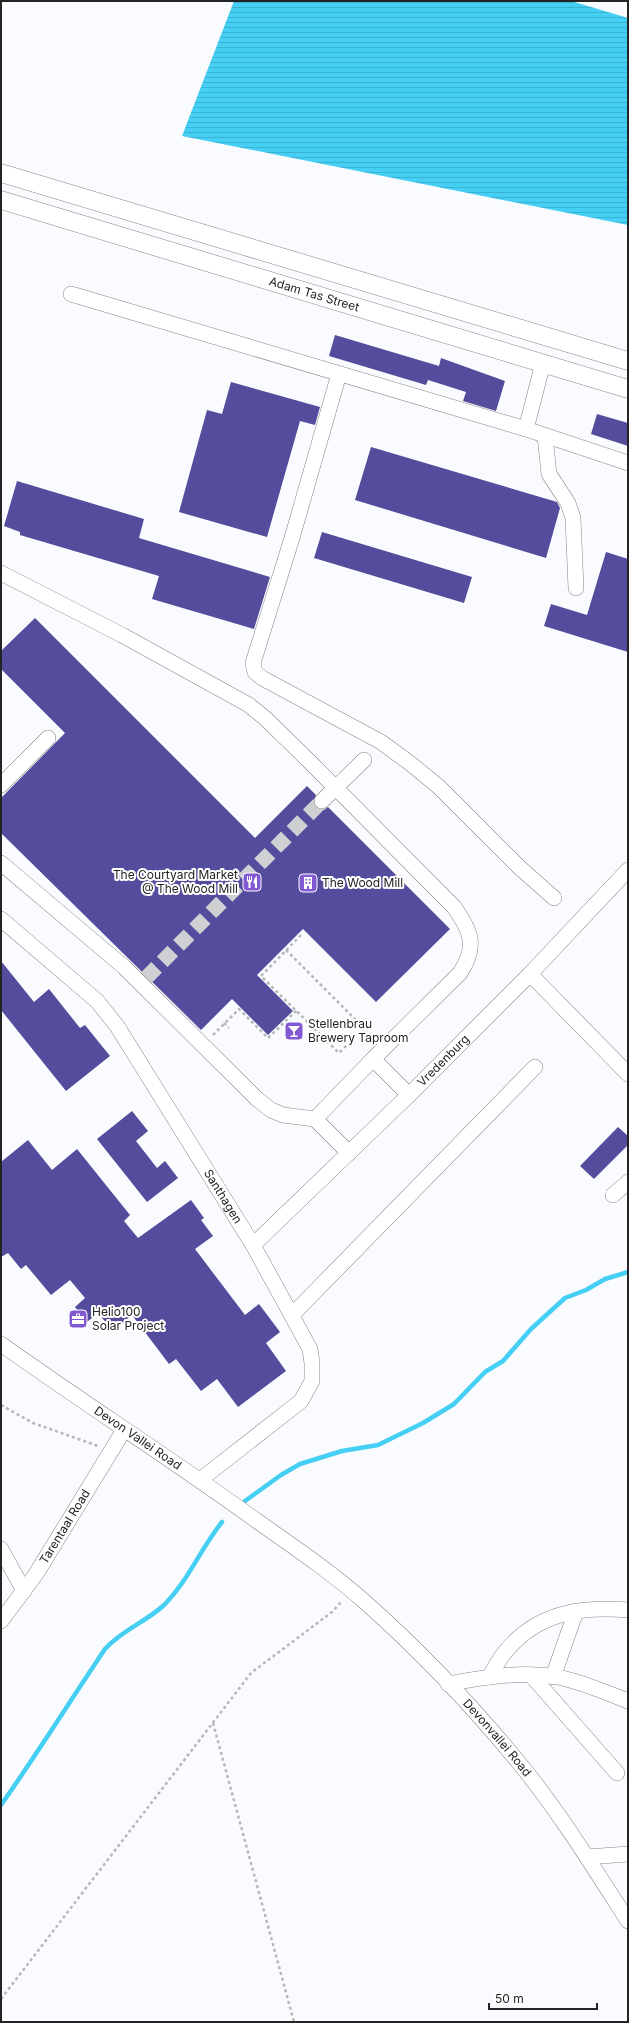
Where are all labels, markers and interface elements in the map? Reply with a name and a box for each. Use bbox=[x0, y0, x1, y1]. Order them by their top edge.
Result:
street label: Adam Tas Street bbox=[267, 273, 361, 315]
place label: The Courtyard Market @ The Wood Mill bbox=[113, 867, 238, 896]
restaurant icon: The Courtyard Market @ The Wood Mill bbox=[241, 871, 263, 893]
building icon: The Wood Mill bbox=[297, 872, 319, 894]
place label: The Wood Mill bbox=[322, 875, 403, 890]
place label: Stellenbrau Brewery Taproom bbox=[308, 1016, 409, 1045]
bar icon: Stellenbrau Brewery Taproom bbox=[283, 1020, 305, 1042]
street label: Vredenburg bbox=[414, 1031, 472, 1089]
street label: Santhagen bbox=[201, 1166, 246, 1226]
place label: Helio100 Solar Project bbox=[92, 1304, 164, 1333]
office icon: Helio100 Solar Project bbox=[67, 1308, 89, 1330]
street label: Devon Vallei Road bbox=[92, 1403, 184, 1473]
street label: Tarentaal Road bbox=[36, 1486, 93, 1567]
street label: Devonvallei Road bbox=[460, 1696, 535, 1779]
scale bar bbox=[489, 1985, 597, 2011]
text: 50 m bbox=[495, 1991, 524, 2006]

